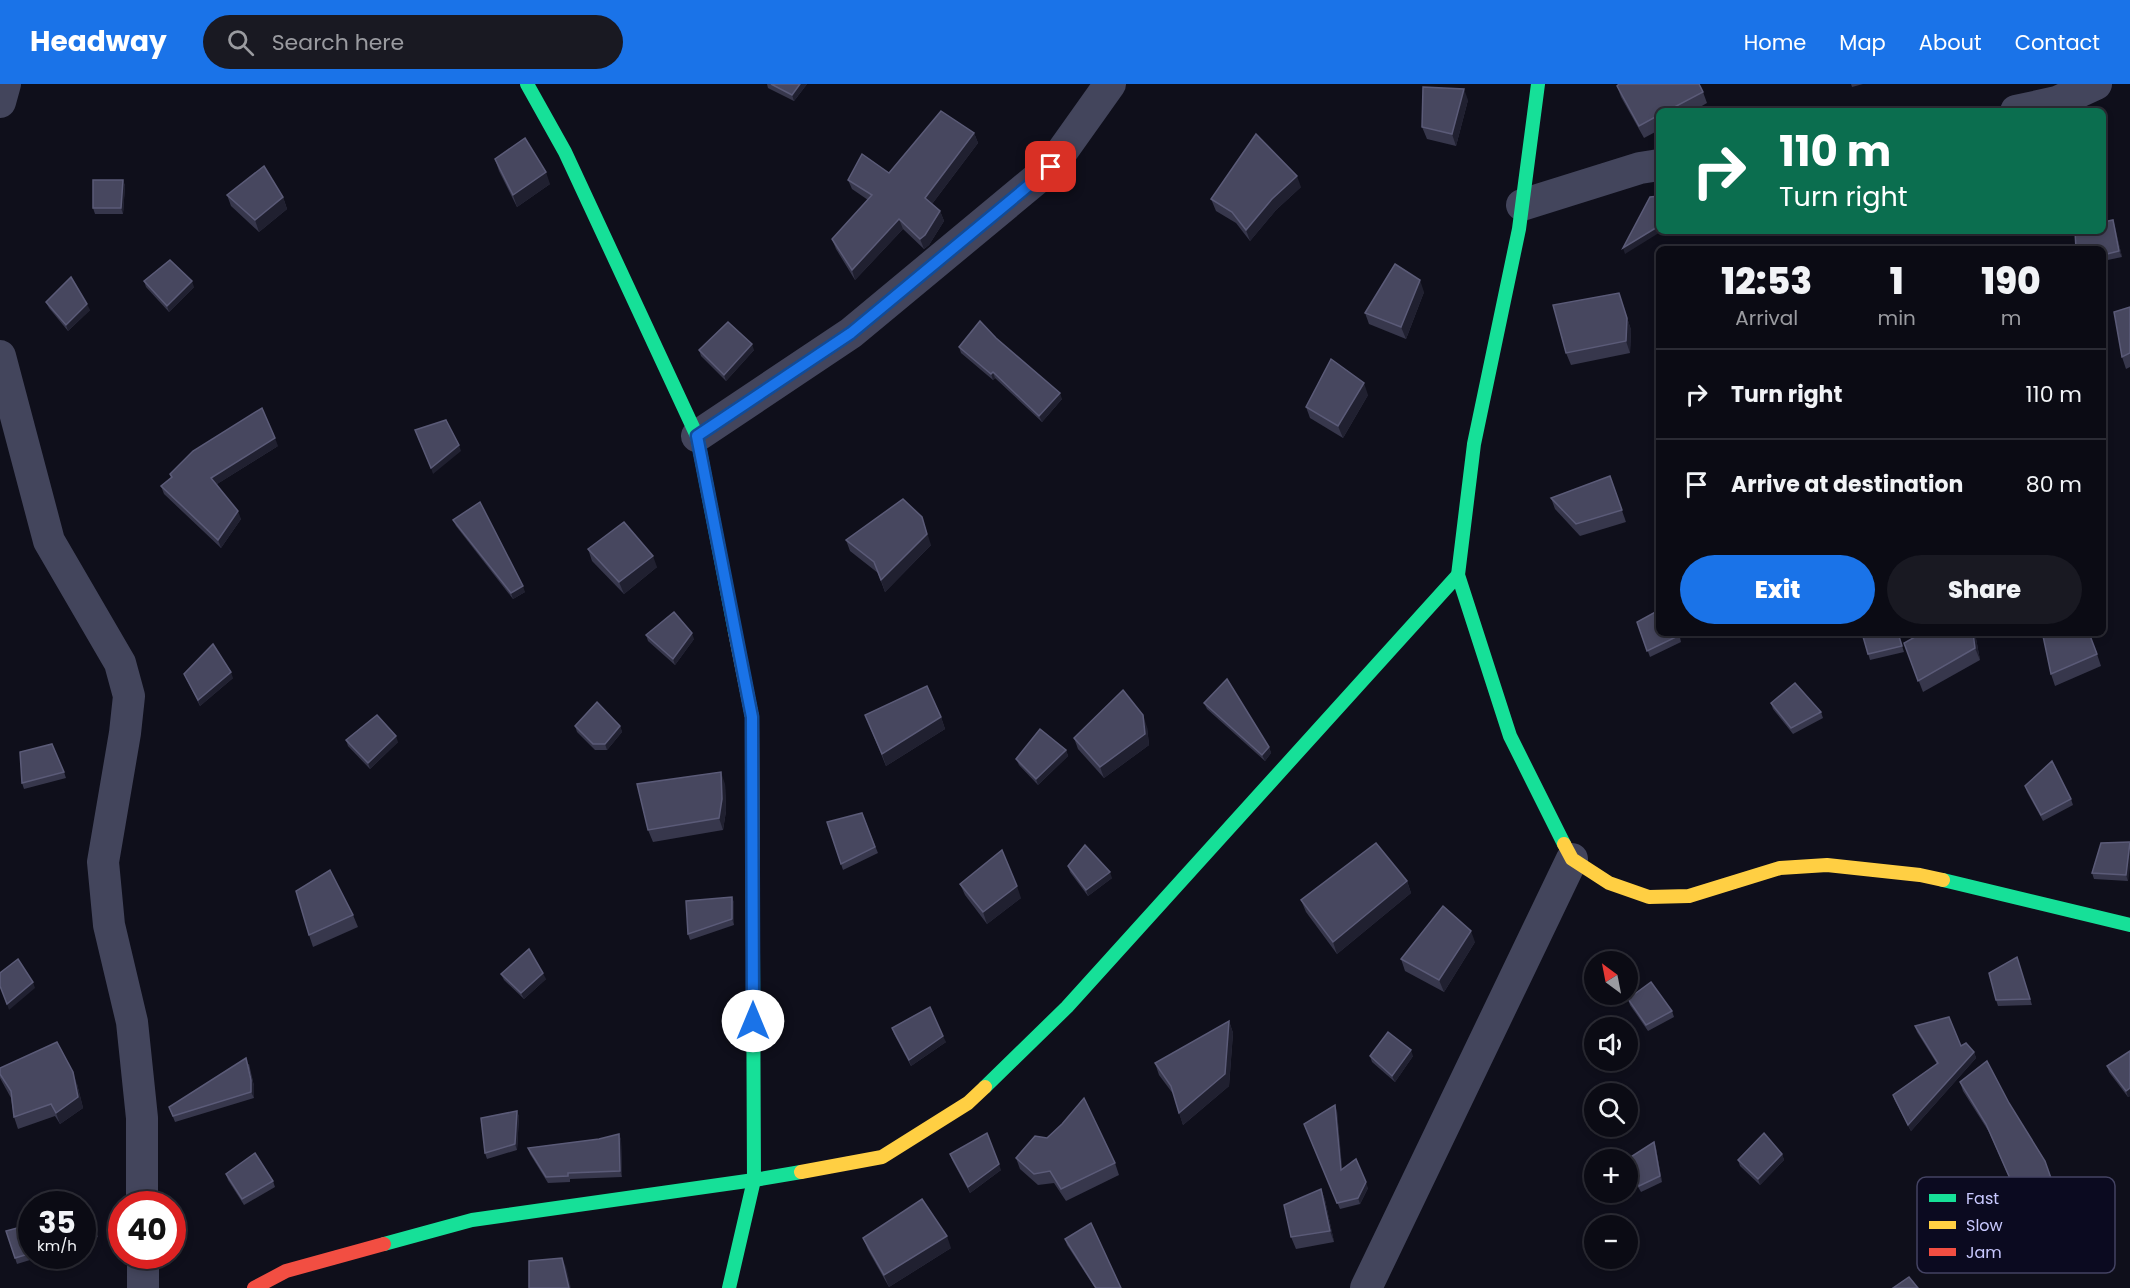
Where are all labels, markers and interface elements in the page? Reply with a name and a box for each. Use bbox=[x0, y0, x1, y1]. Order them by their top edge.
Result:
search box bbox=[203, 15, 623, 69]
text: Headway bbox=[30, 22, 167, 61]
icon: search bbox=[224, 26, 257, 59]
text: Search here bbox=[272, 27, 404, 58]
text: Home bbox=[1744, 28, 1806, 57]
text: Map bbox=[1839, 28, 1886, 57]
text: About bbox=[1919, 28, 1982, 57]
text: Contact bbox=[2015, 28, 2100, 57]
text: 110 m bbox=[1779, 122, 1891, 181]
icon: right bbox=[1680, 132, 1758, 210]
pin bbox=[1025, 141, 1076, 192]
icon: arrive bbox=[1034, 150, 1067, 183]
text: Turn right bbox=[1779, 178, 1908, 215]
text: 12:53 bbox=[1721, 256, 1812, 307]
text: 1 bbox=[1890, 256, 1904, 307]
text: 190 bbox=[1981, 256, 2041, 307]
text: Arrival bbox=[1735, 304, 1798, 332]
text: min bbox=[1878, 304, 1916, 332]
text: m bbox=[2001, 304, 2021, 332]
icon: right bbox=[1680, 378, 1713, 411]
text: Turn right bbox=[1731, 379, 1842, 410]
text: 110 m bbox=[2026, 379, 2082, 410]
icon: arrive bbox=[1680, 468, 1713, 501]
text: Arrive at destination bbox=[1731, 469, 1963, 500]
text: 80 m bbox=[2026, 469, 2082, 500]
button: Exit bbox=[1680, 555, 1875, 624]
button: Share bbox=[1887, 555, 2082, 624]
north arrow bbox=[1584, 951, 1638, 1005]
map controls bbox=[1584, 951, 1638, 1269]
position arrow bbox=[721, 989, 785, 1053]
button: sound bbox=[1584, 1017, 1638, 1071]
button: search bbox=[1584, 1083, 1638, 1137]
button: + bbox=[1584, 1149, 1638, 1203]
legend bbox=[1917, 1177, 2115, 1273]
text: Fast bbox=[1966, 1187, 1999, 1210]
speed limit sign: 40 bbox=[108, 1191, 186, 1269]
text: 35 bbox=[38, 1201, 76, 1244]
text: Slow bbox=[1966, 1214, 2003, 1237]
button: − bbox=[1584, 1215, 1638, 1269]
text: km/h bbox=[37, 1235, 77, 1256]
text: Jam bbox=[1966, 1241, 2002, 1264]

